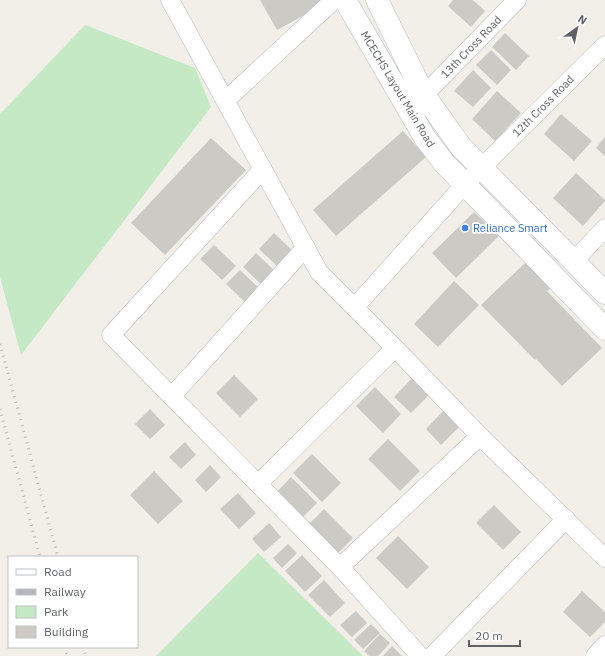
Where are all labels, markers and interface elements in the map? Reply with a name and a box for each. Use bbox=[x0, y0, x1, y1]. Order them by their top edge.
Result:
north arrow bbox=[557, 8, 597, 48]
text: N bbox=[575, 12, 590, 28]
street label: 13th Cross Road bbox=[438, 13, 504, 81]
street label: MCECHS Layout Main Road bbox=[358, 28, 438, 150]
street label: 12th Cross Road bbox=[509, 72, 577, 140]
place label: Reliance Smart bbox=[473, 221, 548, 235]
marker: Reliance Smart bbox=[460, 223, 470, 233]
legend bbox=[8, 556, 138, 648]
text: Road bbox=[44, 564, 72, 579]
text: Railway bbox=[44, 584, 86, 599]
text: Park bbox=[44, 604, 69, 619]
scale bar bbox=[469, 622, 520, 648]
text: Building bbox=[44, 624, 89, 639]
text: 20 m bbox=[475, 628, 503, 643]

